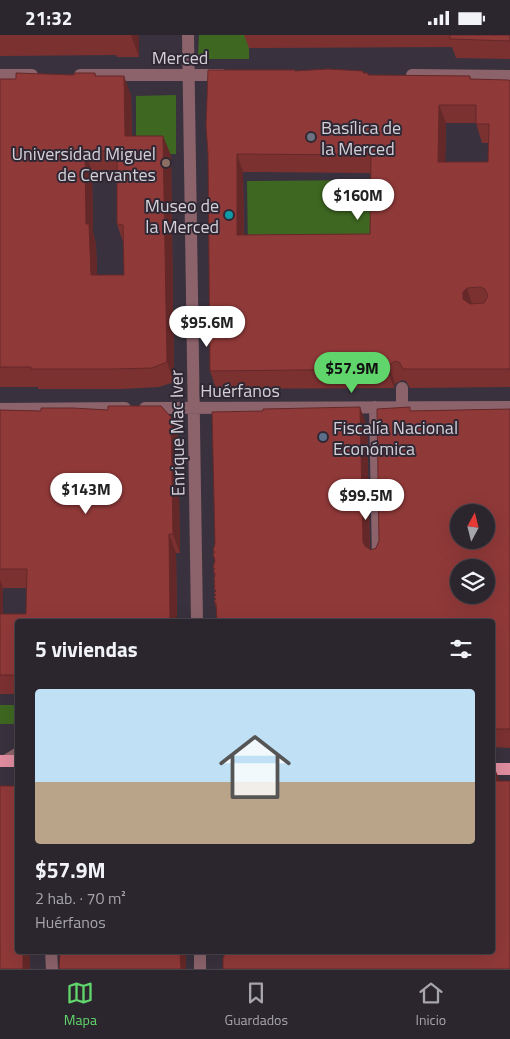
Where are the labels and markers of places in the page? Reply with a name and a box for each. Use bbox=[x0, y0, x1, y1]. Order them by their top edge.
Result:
place label: Basílica de la Merced bbox=[321, 114, 401, 162]
marker: Basílica de la Merced bbox=[305, 131, 317, 143]
place label: Universidad Miguel de Cervantes bbox=[12, 140, 156, 188]
marker: Universidad Miguel de Cervantes bbox=[160, 157, 172, 169]
pin: $160M bbox=[323, 179, 393, 221]
place label: Museo de la Merced bbox=[145, 192, 219, 240]
marker: Museo de la Merced bbox=[223, 209, 235, 221]
pin: $95.6M bbox=[166, 305, 248, 348]
pin: $57.9M bbox=[311, 351, 393, 394]
place label: Fiscalía Nacional Económica bbox=[333, 414, 458, 462]
marker: Fiscalía Nacional Económica bbox=[317, 431, 329, 443]
pin: $143M bbox=[51, 473, 121, 515]
pin: $99.5M bbox=[325, 479, 407, 521]

